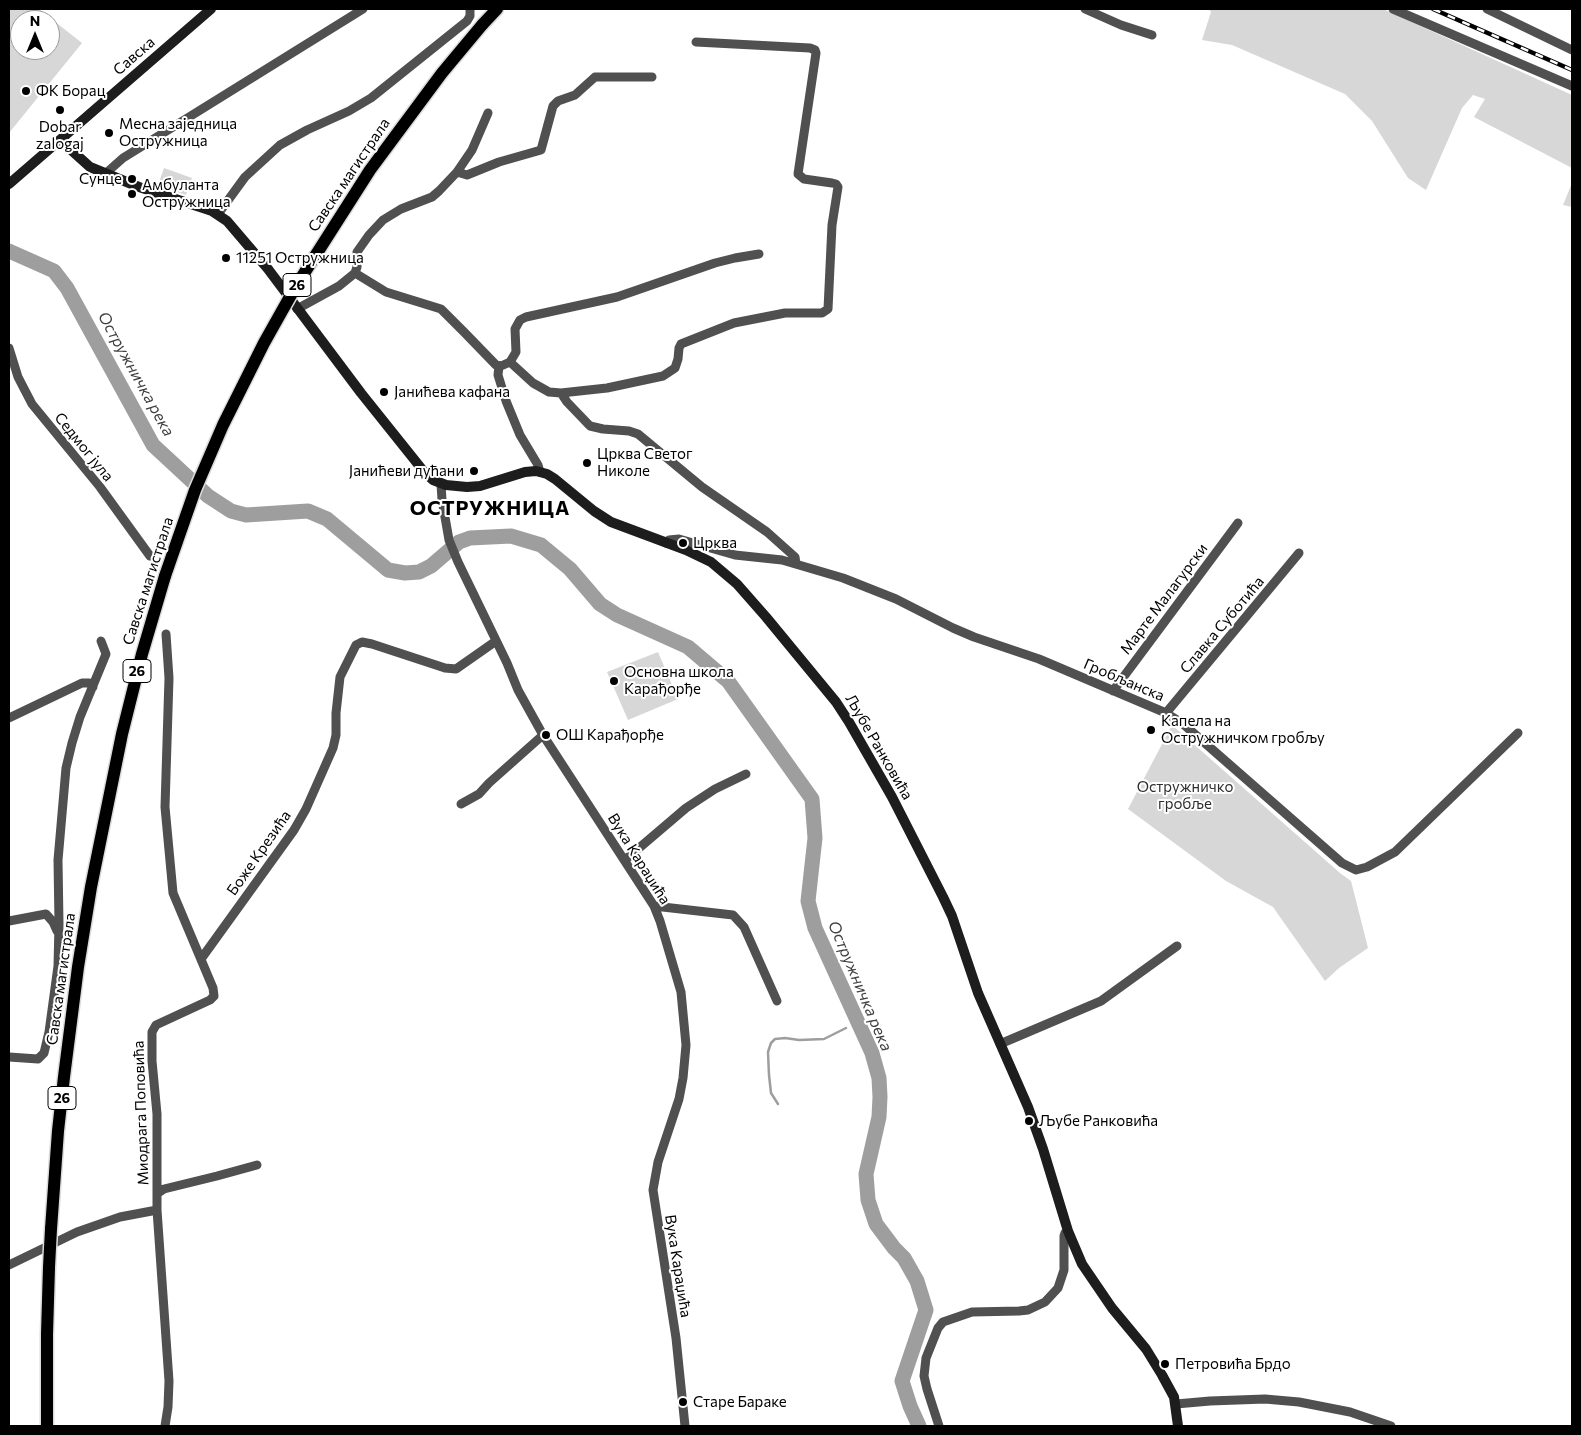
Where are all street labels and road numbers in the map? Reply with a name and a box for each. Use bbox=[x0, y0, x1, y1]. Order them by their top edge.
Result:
street label: Савска bbox=[110, 33, 158, 79]
street label: Савска магистрала bbox=[304, 115, 394, 235]
road number: 26 bbox=[283, 274, 311, 296]
street label: Седмог јула bbox=[51, 409, 117, 485]
street label: Савска магистрала bbox=[119, 515, 177, 647]
street label: Марте Малагурски bbox=[1117, 540, 1211, 658]
street label: Славка Суботића bbox=[1176, 573, 1268, 677]
street label: Гробљанска bbox=[1081, 655, 1167, 705]
road number: 26 bbox=[123, 659, 151, 682]
street label: Љубе Ранковића bbox=[841, 691, 917, 803]
street label: Боже Крезића bbox=[223, 807, 295, 899]
street label: Вука Караџића bbox=[604, 810, 674, 908]
street label: Савска магистрала bbox=[43, 912, 79, 1046]
street label: Миодрага Поповића bbox=[129, 1040, 153, 1186]
road number: 26 bbox=[48, 1086, 76, 1110]
street label: Вука Караџића bbox=[661, 1213, 695, 1319]

